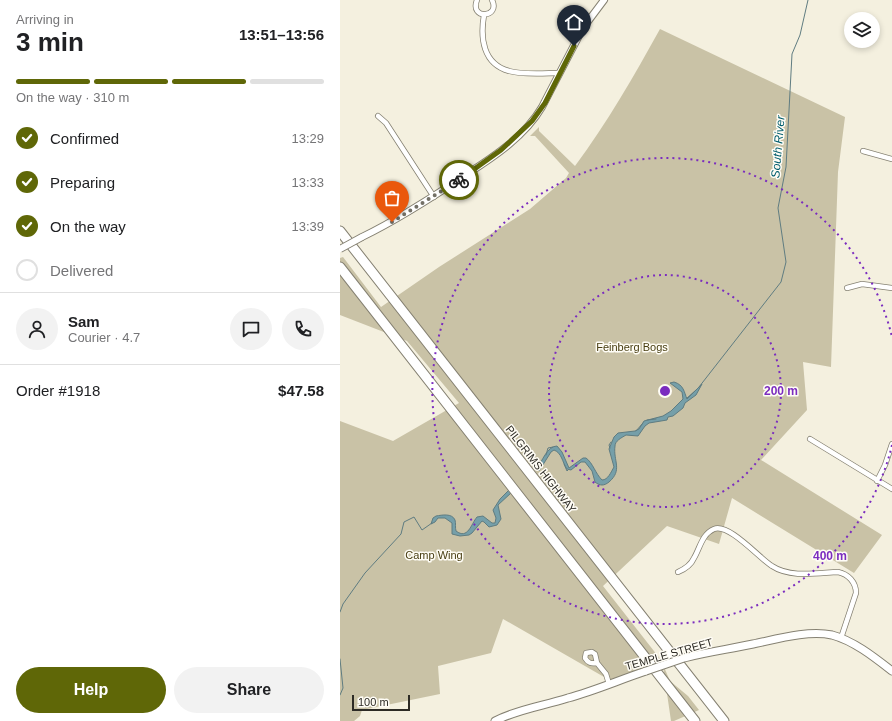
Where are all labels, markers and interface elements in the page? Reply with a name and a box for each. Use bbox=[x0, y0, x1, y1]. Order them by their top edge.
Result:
pin bbox=[557, 5, 591, 46]
icon: home bbox=[563, 11, 585, 33]
text: Arriving in bbox=[16, 12, 74, 27]
map controls bbox=[844, 12, 880, 48]
button: layers bbox=[844, 12, 880, 48]
text: 13:51–13:56 bbox=[239, 26, 324, 43]
text: 3 min bbox=[16, 27, 84, 57]
text: On the way · 310 m bbox=[16, 90, 129, 105]
water label: South River bbox=[768, 114, 788, 179]
icon: check bbox=[16, 127, 38, 149]
text: Confirmed bbox=[50, 130, 119, 147]
text: 13:29 bbox=[291, 131, 324, 146]
courier bbox=[439, 160, 479, 200]
icon: bike bbox=[448, 169, 470, 191]
icon: check bbox=[16, 171, 38, 193]
text: Preparing bbox=[50, 174, 115, 191]
text: 13:33 bbox=[291, 175, 324, 190]
pin bbox=[375, 181, 409, 222]
icon: bag bbox=[381, 187, 403, 209]
icon: check bbox=[16, 215, 38, 237]
text: On the way bbox=[50, 218, 126, 235]
text: 13:39 bbox=[291, 219, 324, 234]
text: Delivered bbox=[50, 262, 113, 279]
button: person bbox=[16, 308, 58, 350]
button: chat bbox=[230, 308, 272, 350]
button: phone bbox=[282, 308, 324, 350]
text: Sam bbox=[68, 313, 100, 330]
text: Courier · 4.7 bbox=[68, 330, 140, 345]
park label: Feinberg Bogs bbox=[596, 341, 668, 353]
text: Order #1918 bbox=[16, 382, 100, 399]
text: $47.58 bbox=[278, 382, 324, 399]
centre of rings bbox=[658, 384, 672, 398]
text: 200 m bbox=[764, 384, 798, 398]
street label: PILGRIMS HIGHWAY bbox=[503, 423, 579, 515]
park label: Camp Wing bbox=[405, 549, 463, 561]
text: 400 m bbox=[813, 549, 847, 563]
street label: TEMPLE STREET bbox=[624, 636, 714, 672]
button: Help bbox=[16, 667, 166, 713]
button: Share bbox=[174, 667, 324, 713]
scale bar bbox=[352, 693, 410, 712]
text: 100 m bbox=[358, 696, 389, 708]

